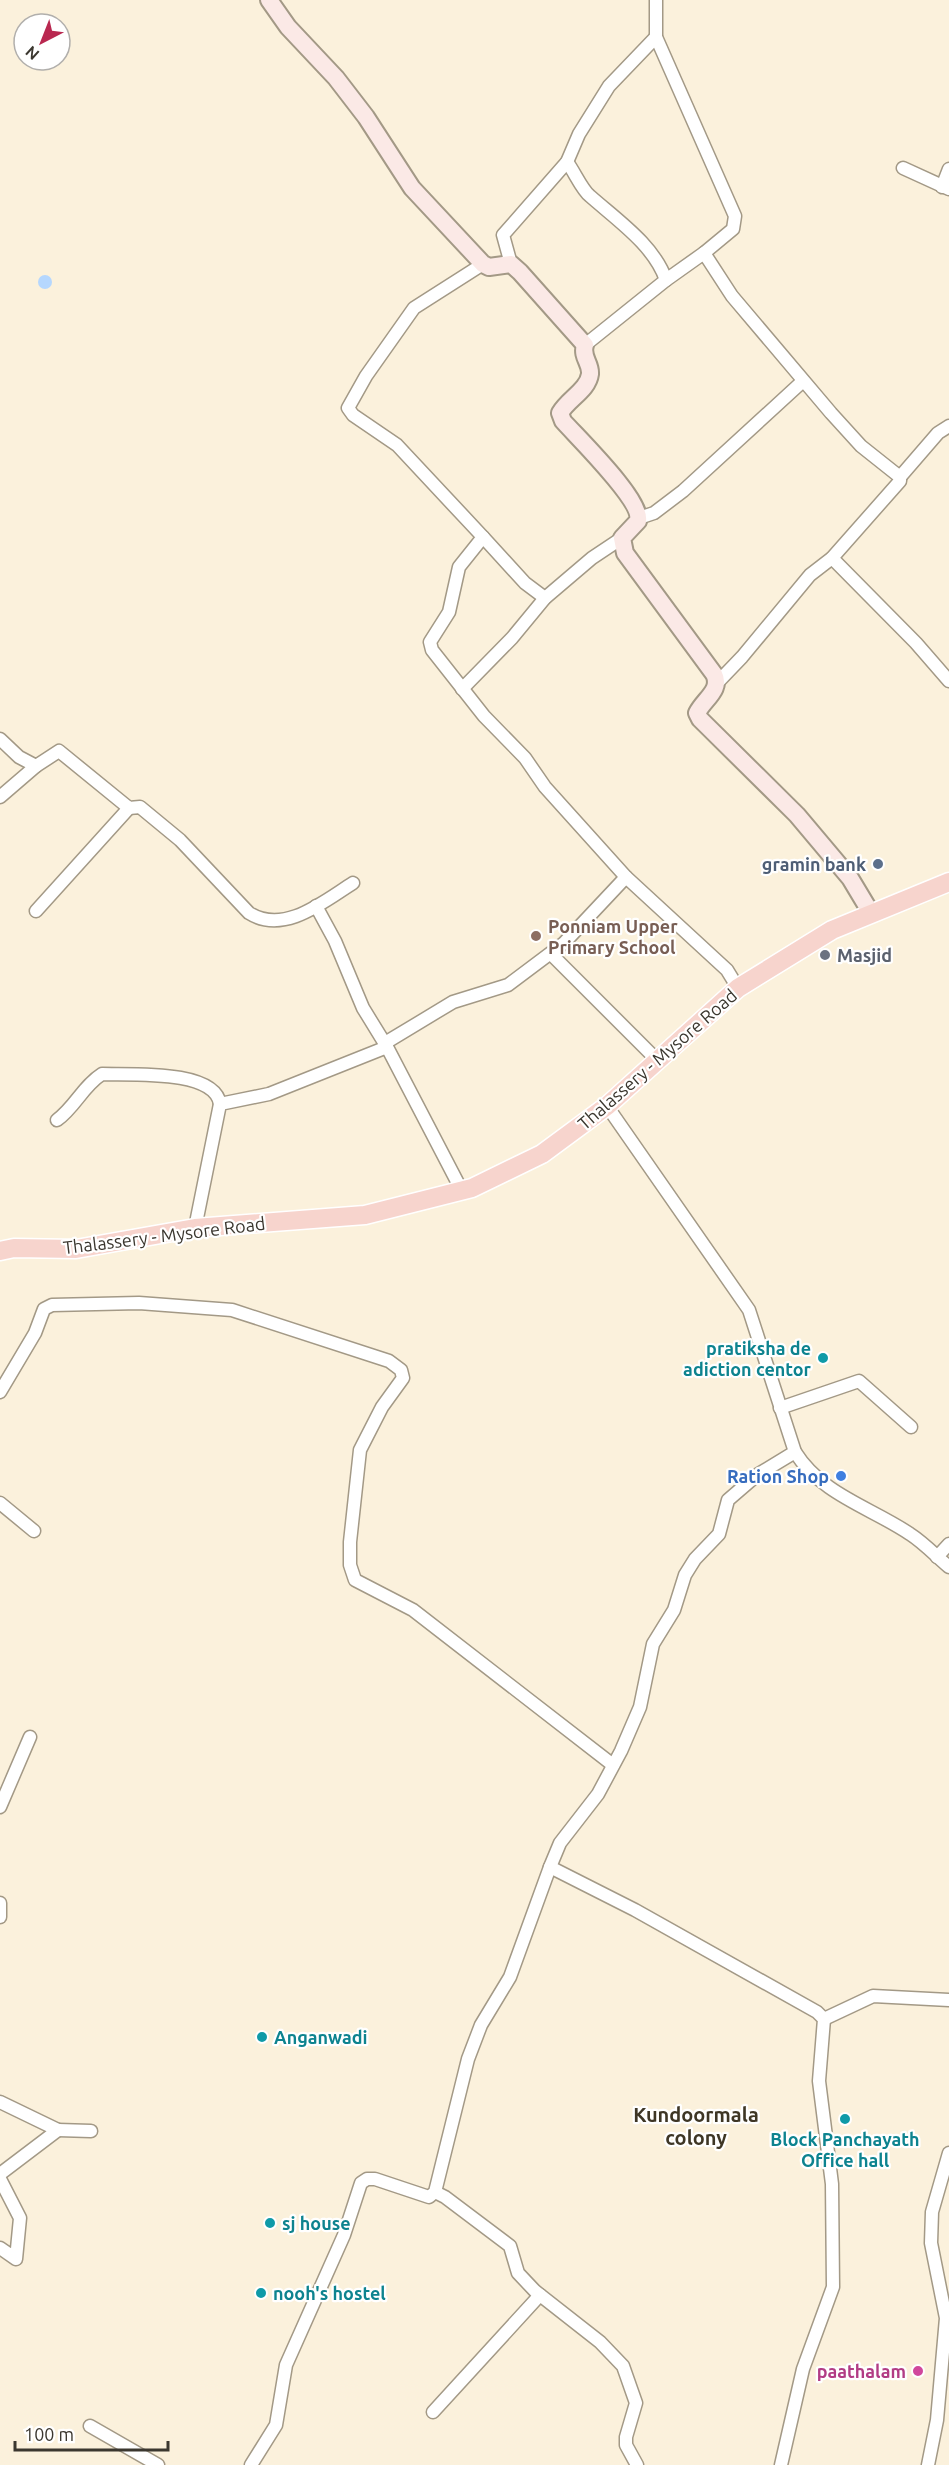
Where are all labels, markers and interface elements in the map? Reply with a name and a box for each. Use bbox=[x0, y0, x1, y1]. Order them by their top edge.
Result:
north arrow bbox=[12, 12, 72, 72]
text: N bbox=[22, 42, 42, 64]
place label: gramin bank bbox=[762, 854, 866, 874]
marker: gramin bank bbox=[871, 857, 885, 871]
place label: Ponniam Upper Primary School bbox=[548, 916, 678, 957]
marker: Ponniam Upper Primary School bbox=[529, 929, 543, 943]
place label: Masjid bbox=[837, 945, 892, 965]
marker: Masjid bbox=[818, 948, 832, 962]
street label: Thalassery - Mysore Road bbox=[574, 985, 740, 1133]
street label: Thalassery - Mysore Road bbox=[62, 1213, 266, 1257]
place label: pratiksha de adiction centor bbox=[683, 1338, 812, 1379]
marker: pratiksha de adiction centor bbox=[816, 1351, 830, 1365]
place label: Ration Shop bbox=[727, 1466, 829, 1486]
marker: Ration Shop bbox=[834, 1469, 848, 1483]
place label: Anganwadi bbox=[274, 2027, 367, 2047]
marker: Anganwadi bbox=[255, 2030, 269, 2044]
district label: Kundoormala colony bbox=[633, 2103, 759, 2149]
marker: Block Panchayath Office hall bbox=[838, 2112, 852, 2126]
place label: Block Panchayath Office hall bbox=[770, 2129, 920, 2170]
place label: sj house bbox=[282, 2213, 351, 2233]
marker: sj house bbox=[263, 2216, 277, 2230]
place label: nooh's hostel bbox=[273, 2283, 386, 2303]
marker: nooh's hostel bbox=[254, 2286, 268, 2300]
place label: paathalam bbox=[817, 2361, 906, 2381]
marker: paathalam bbox=[911, 2364, 925, 2378]
scale bar bbox=[15, 2414, 168, 2452]
text: 100 m bbox=[24, 2424, 74, 2444]

